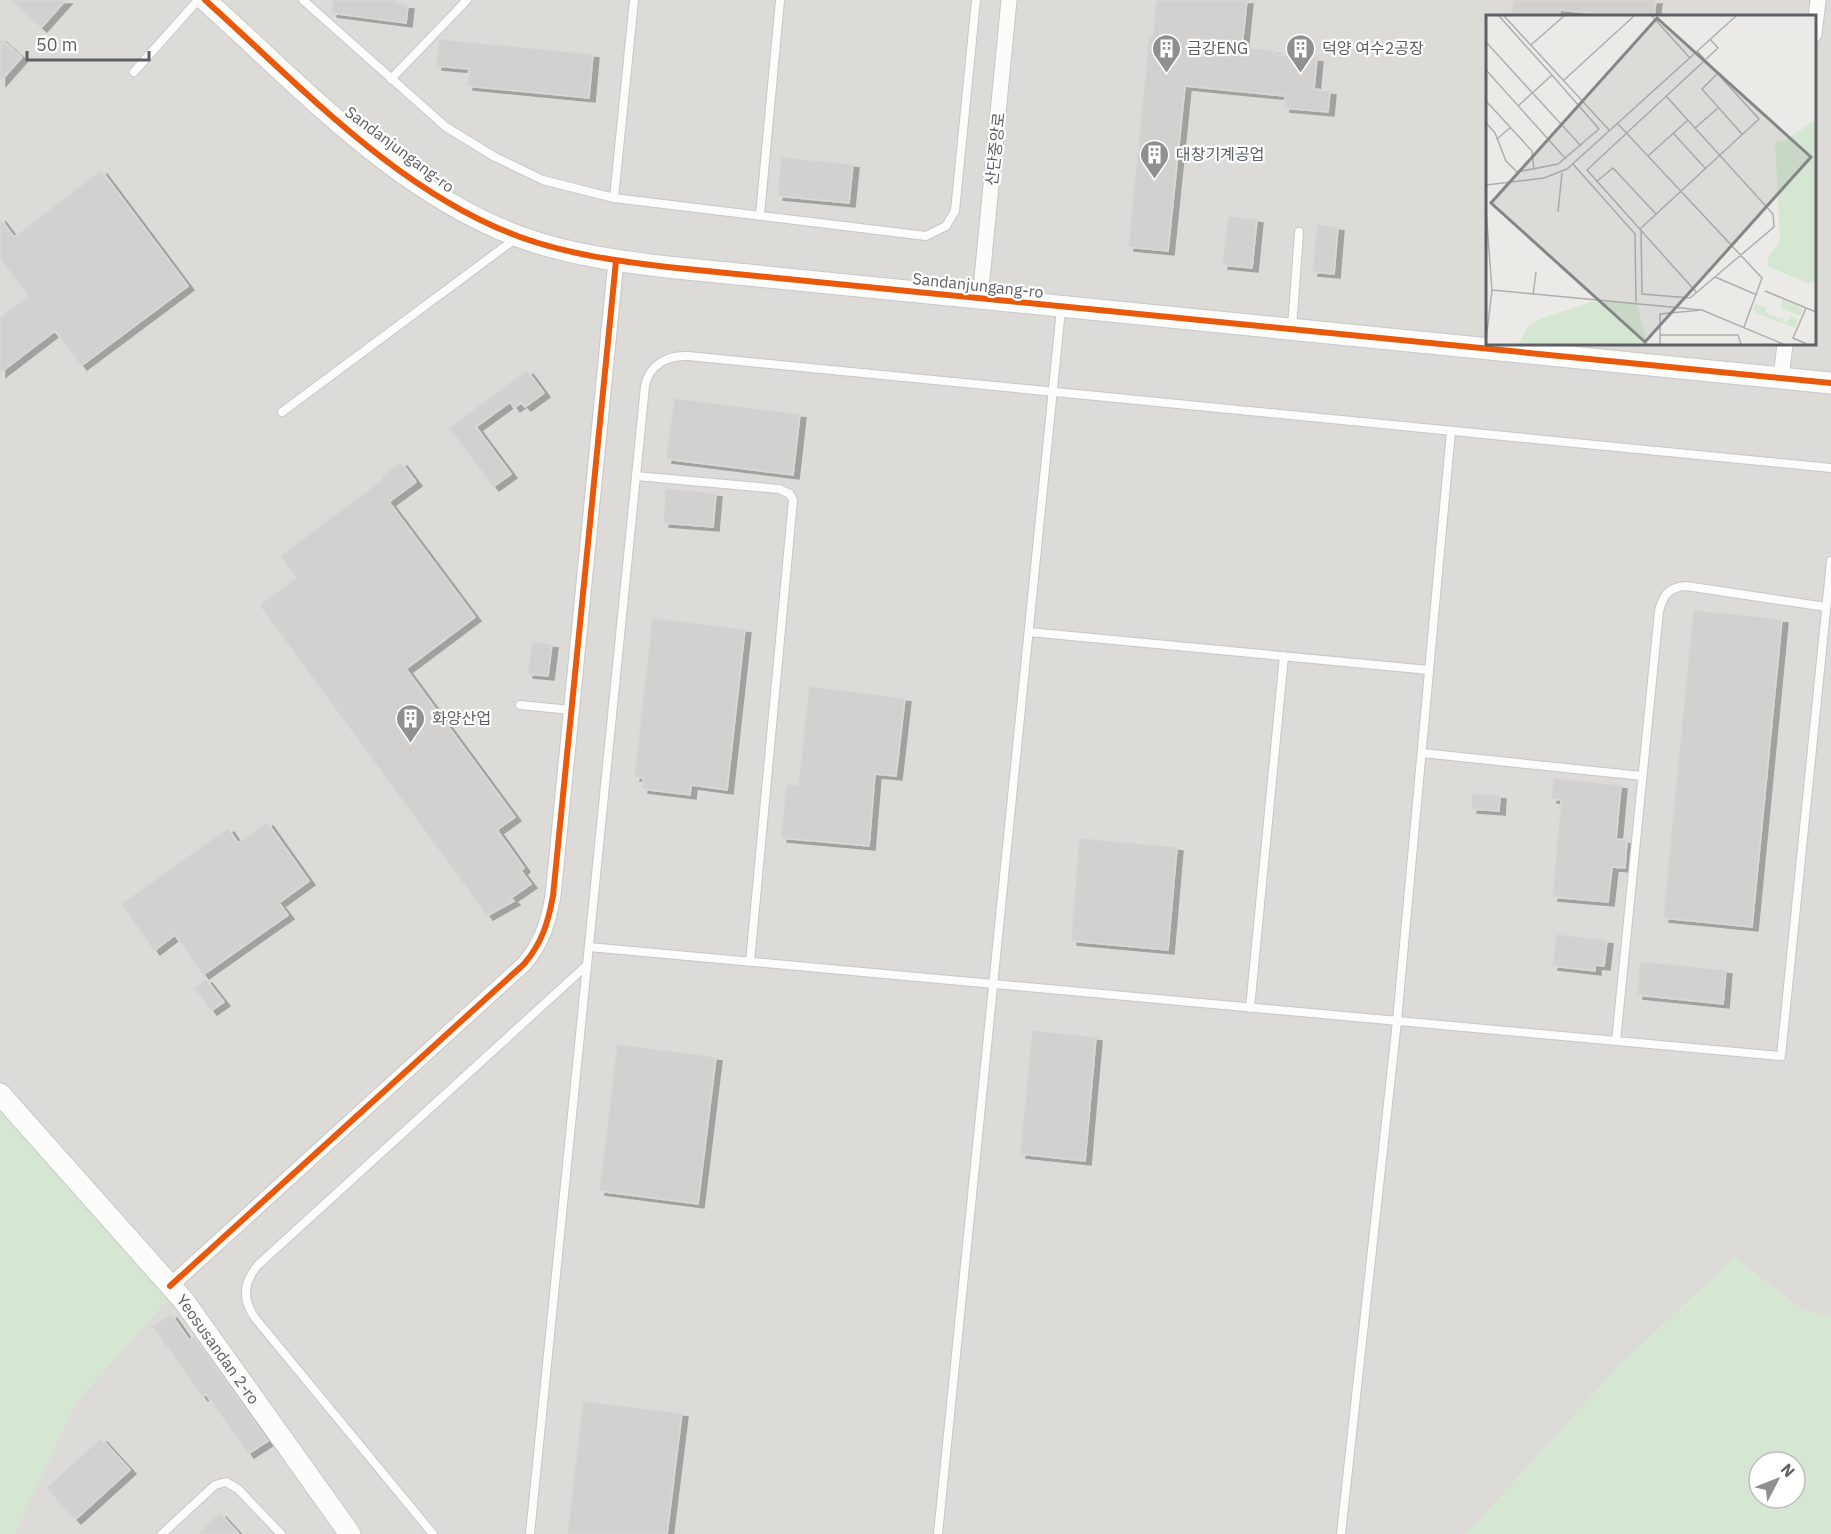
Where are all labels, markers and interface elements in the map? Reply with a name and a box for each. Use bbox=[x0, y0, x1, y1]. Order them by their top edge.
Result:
inset map bbox=[1486, 15, 1816, 345]
scale bar bbox=[27, 24, 148, 62]
building icon: 금강ENG bbox=[1150, 32, 1182, 74]
building icon: 덕양 여수2공장 bbox=[1285, 32, 1317, 74]
text: 50 m bbox=[36, 33, 78, 56]
place label: 금강ENG bbox=[1187, 38, 1248, 58]
place label: 덕양 여수2공장 bbox=[1322, 38, 1424, 58]
street label: Sandanjungang-ro bbox=[341, 101, 459, 197]
street label: 산단중앙로 bbox=[981, 111, 1009, 187]
building icon: 대창기계공업 bbox=[1139, 138, 1171, 180]
place label: 대창기계공업 bbox=[1176, 144, 1264, 164]
street label: Sandanjungang-ro bbox=[911, 268, 1045, 302]
building icon: 화양산업 bbox=[395, 702, 427, 744]
place label: 화양산업 bbox=[432, 708, 491, 728]
street label: Yeosusandan 2-ro bbox=[172, 1290, 264, 1408]
north arrow bbox=[1747, 1450, 1807, 1510]
text: N bbox=[1777, 1459, 1799, 1481]

